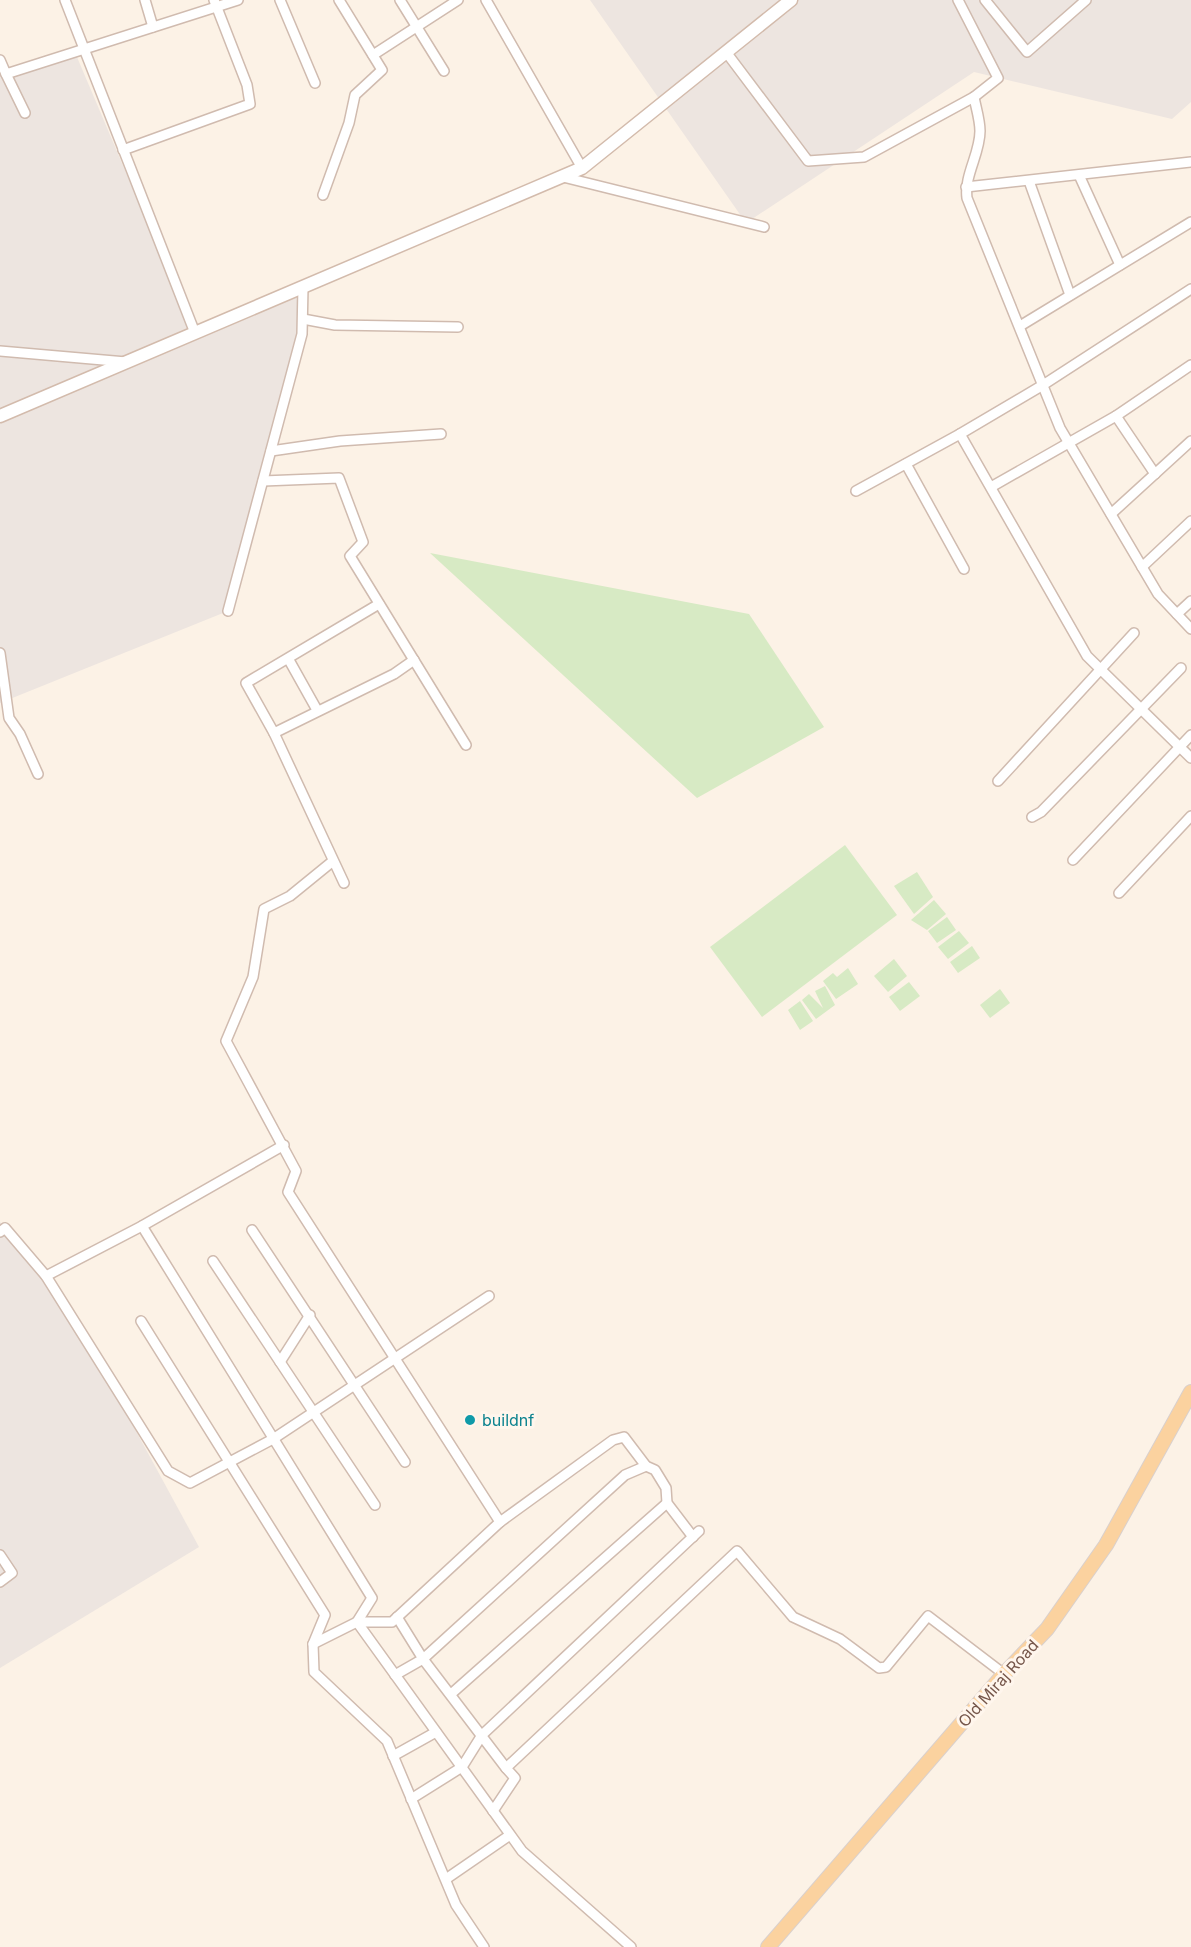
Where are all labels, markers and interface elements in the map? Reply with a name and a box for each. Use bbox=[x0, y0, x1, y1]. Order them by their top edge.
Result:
place label: buildnf bbox=[482, 1410, 534, 1430]
marker: buildnf bbox=[463, 1413, 477, 1427]
street label: Old Miraj Road bbox=[954, 1635, 1042, 1731]

